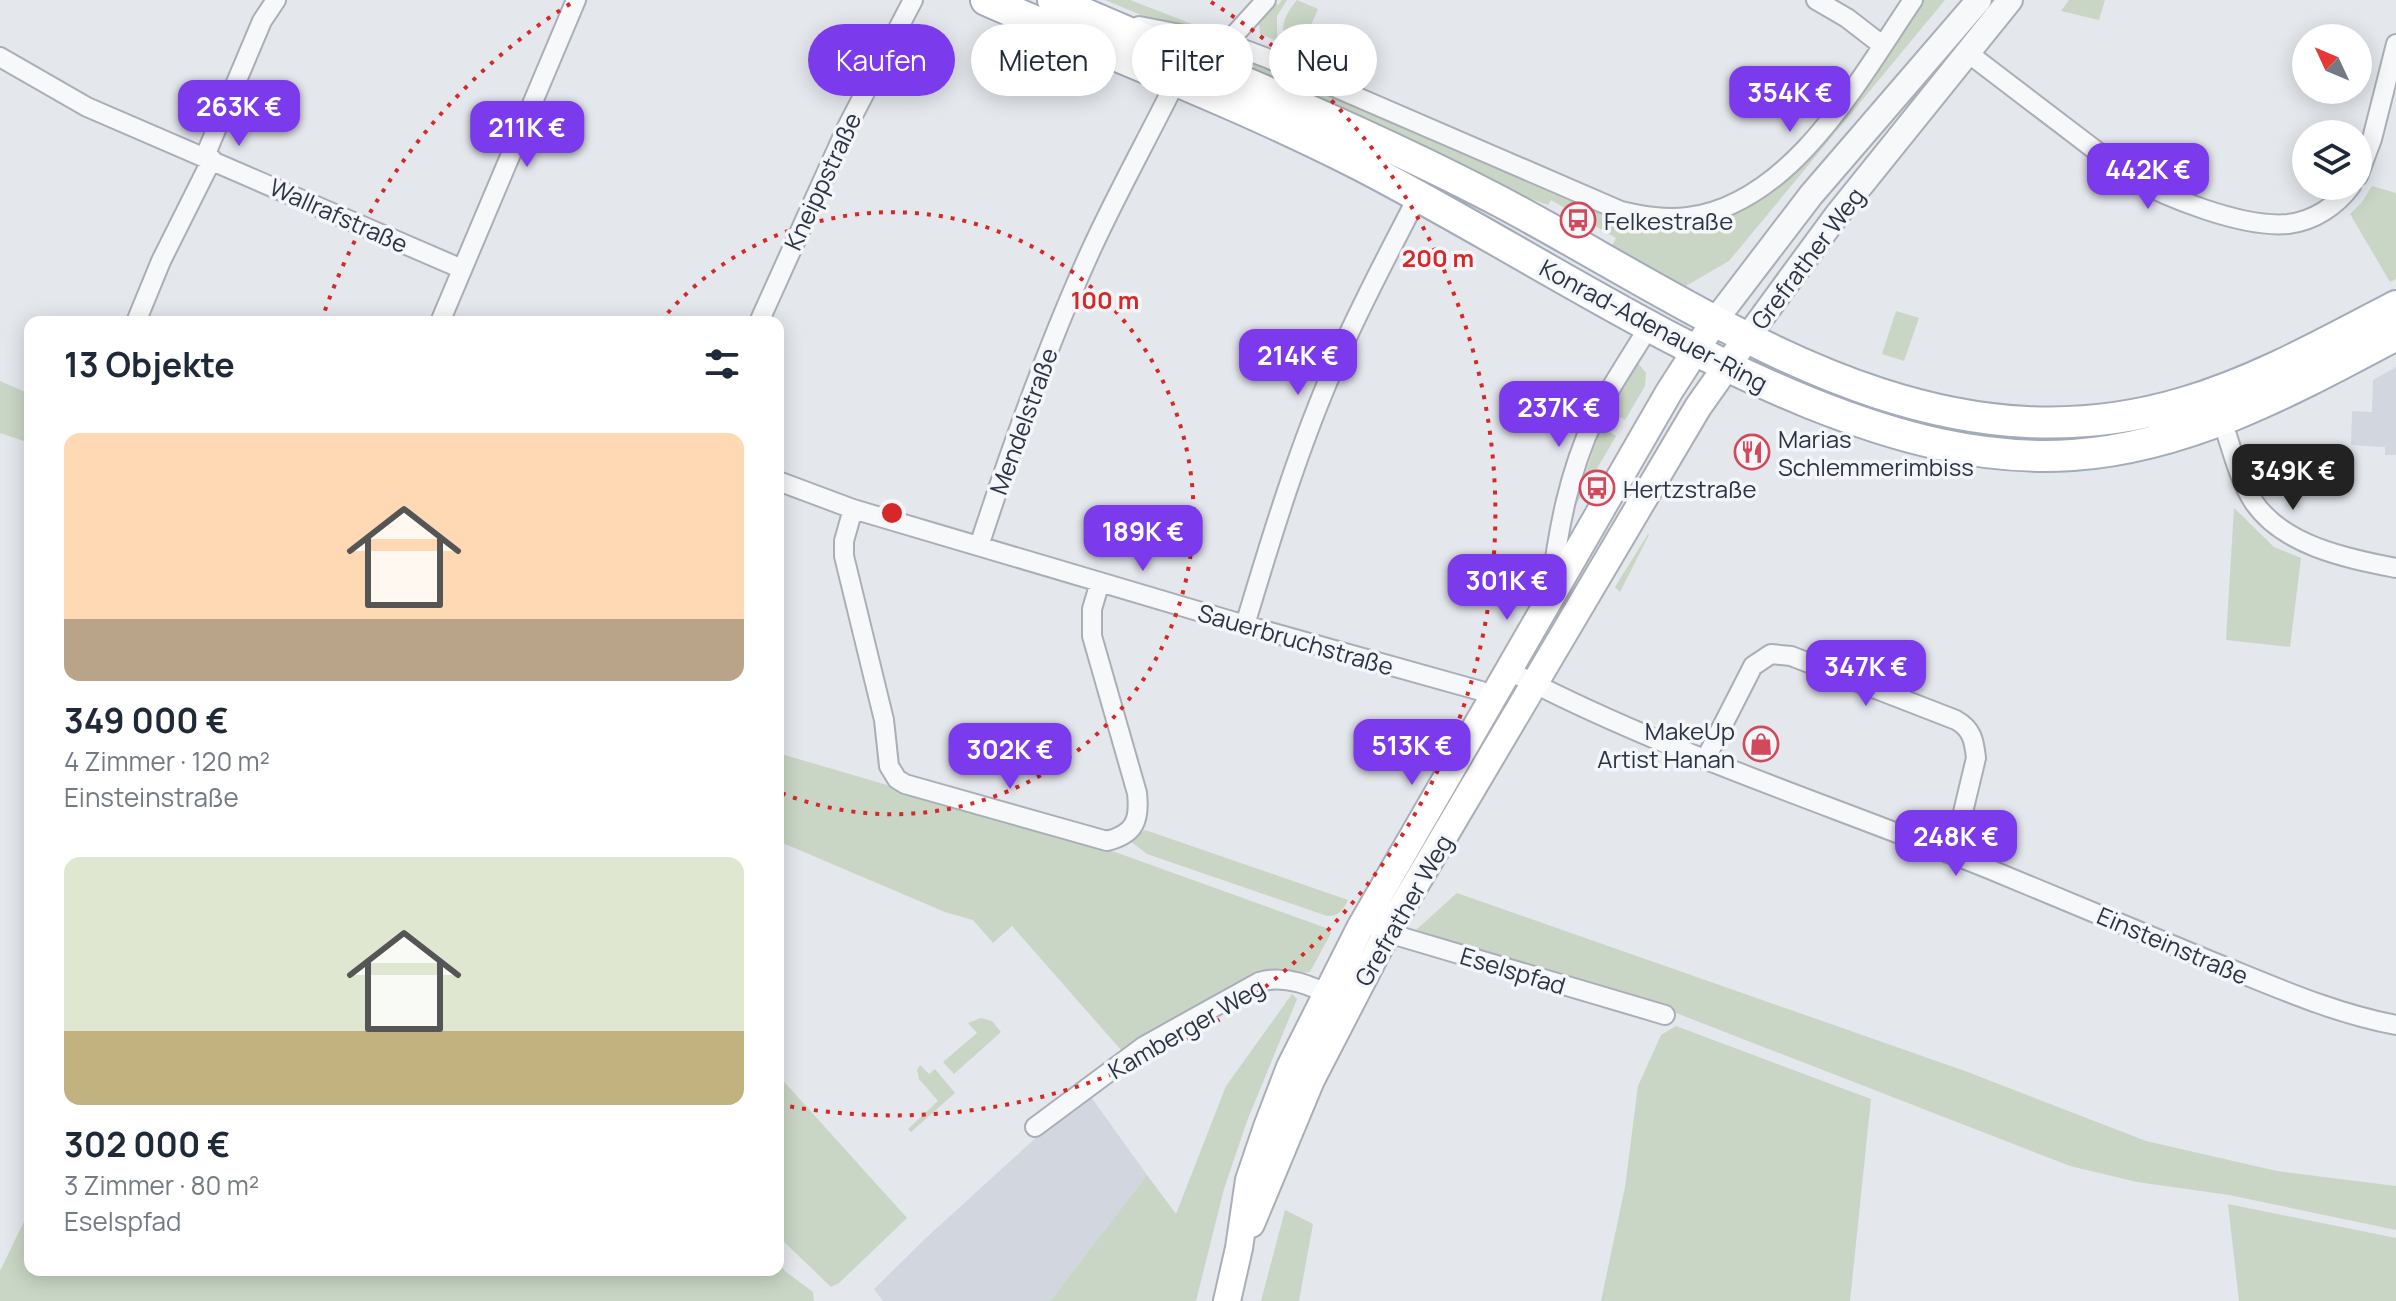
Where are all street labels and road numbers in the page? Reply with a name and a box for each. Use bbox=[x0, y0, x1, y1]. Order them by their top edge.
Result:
street label: Kneippstraße bbox=[776, 107, 868, 255]
street label: Wallrafstraße bbox=[265, 170, 413, 260]
street label: Grefrather Weg bbox=[1743, 180, 1871, 336]
street label: Konrad-Adenauer-Ring bbox=[1534, 251, 1774, 399]
street label: Mendelstraße bbox=[981, 343, 1065, 499]
street label: Sauerbruchstraße bbox=[1194, 595, 1398, 683]
street label: Grefrather Weg bbox=[1346, 828, 1460, 992]
street label: Einsteinstraße bbox=[2092, 898, 2254, 992]
street label: Eselspfad bbox=[1456, 938, 1570, 1002]
street label: Kamberger Weg bbox=[1102, 970, 1270, 1086]

